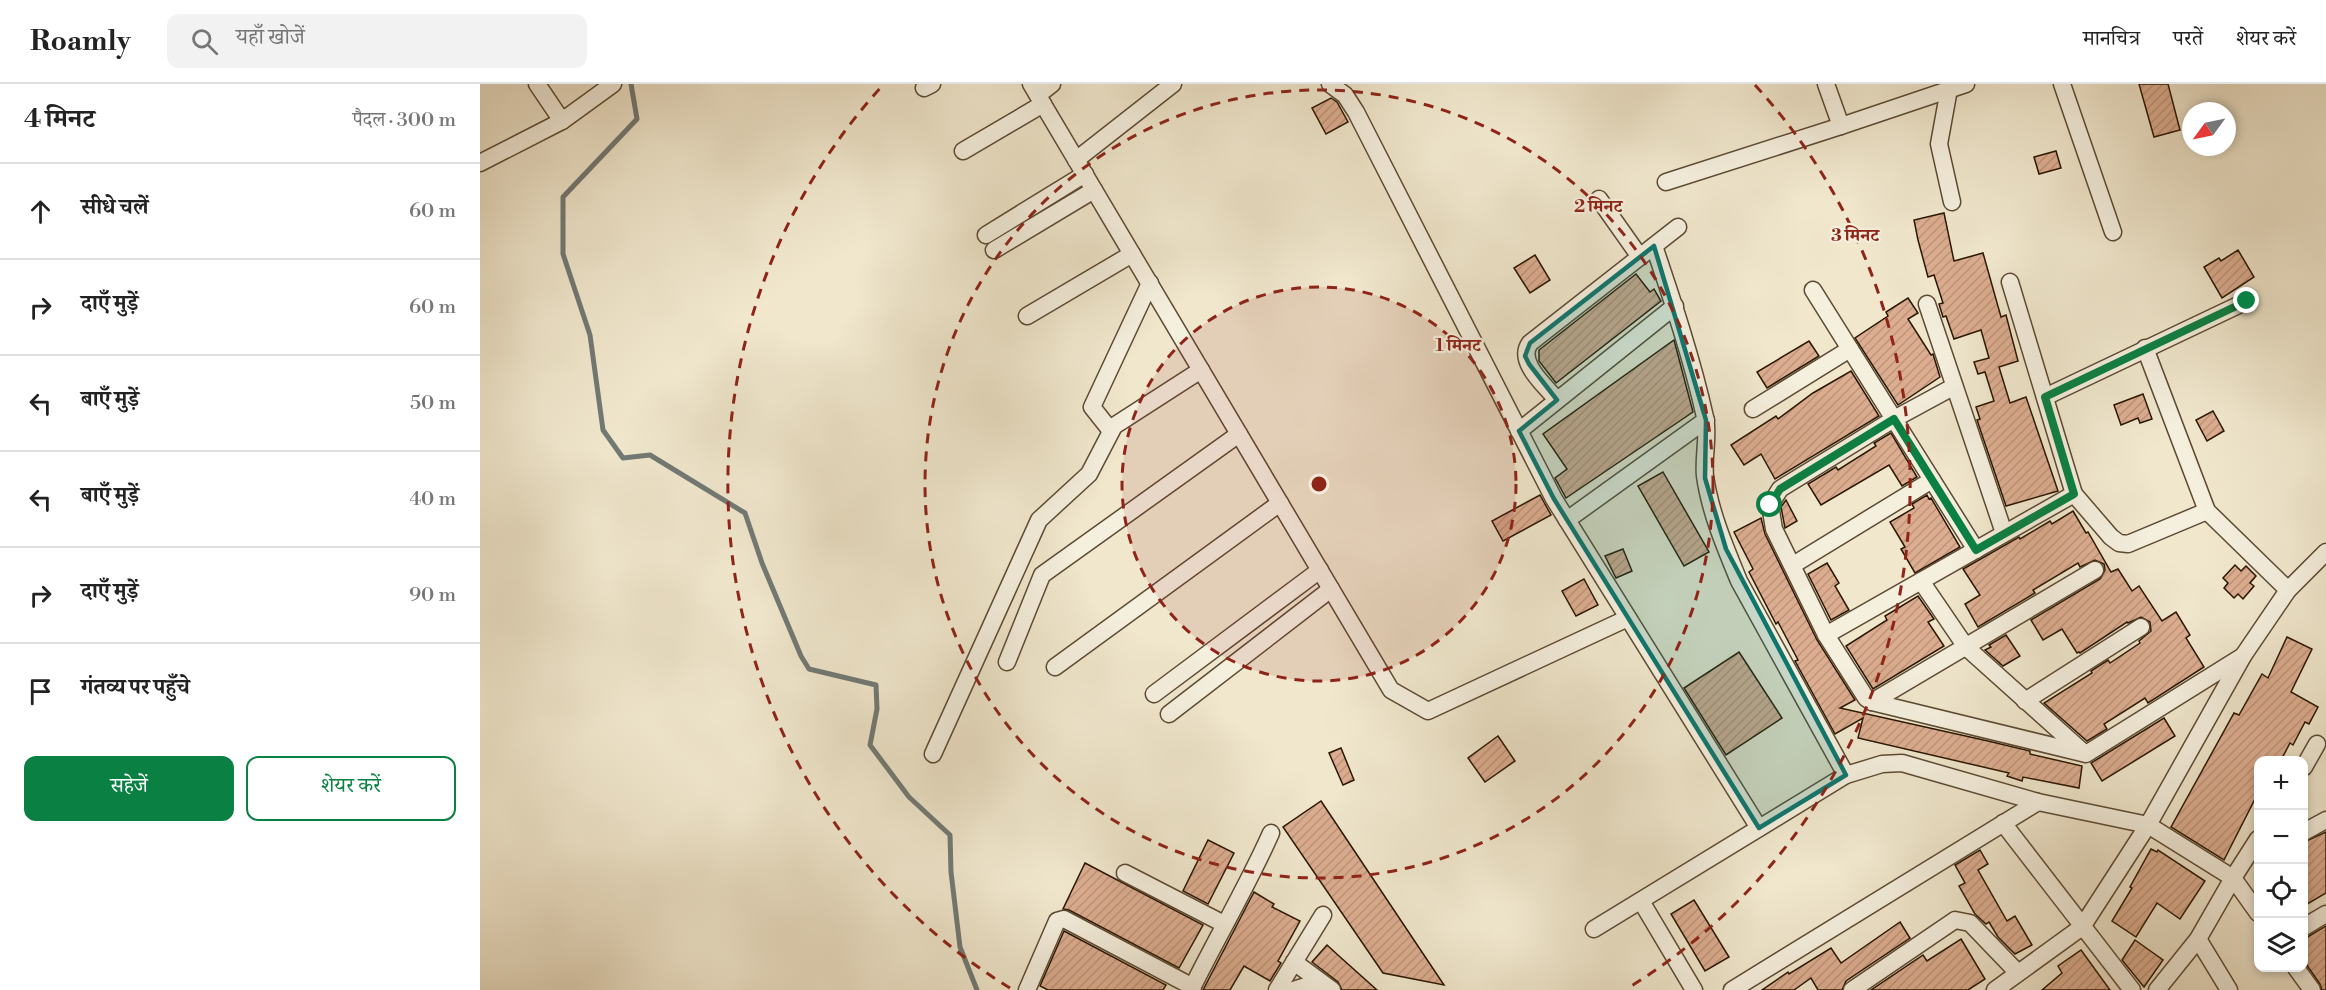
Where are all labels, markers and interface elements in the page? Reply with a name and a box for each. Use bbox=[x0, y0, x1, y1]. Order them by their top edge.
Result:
search box bbox=[167, 14, 587, 68]
text: Roamly bbox=[30, 24, 131, 59]
text: यहाँ खोजें bbox=[236, 24, 305, 51]
icon: search bbox=[188, 25, 221, 58]
text: मानचित्र bbox=[2083, 26, 2140, 52]
text: परतें bbox=[2173, 26, 2203, 52]
text: शेयर करें bbox=[2236, 26, 2296, 52]
north arrow bbox=[2182, 102, 2236, 156]
text: 4 मिनट bbox=[24, 103, 95, 135]
text: पैदल · 300 m bbox=[353, 108, 456, 133]
text: सीधे चलें bbox=[81, 194, 148, 221]
icon: ahead bbox=[24, 195, 57, 228]
text: 2 मिनट bbox=[1574, 195, 1623, 218]
text: 60 m bbox=[409, 199, 456, 224]
text: 3 मिनट bbox=[1831, 224, 1880, 247]
route end bbox=[2233, 287, 2259, 313]
text: दाएँ मुड़ें bbox=[81, 290, 138, 317]
icon: right bbox=[24, 291, 57, 324]
text: 60 m bbox=[409, 295, 456, 320]
text: 1 मिनट bbox=[1435, 334, 1482, 357]
text: बाएँ मुड़ें bbox=[81, 386, 139, 413]
icon: left bbox=[24, 387, 57, 420]
text: 50 m bbox=[410, 391, 456, 416]
centre of rings bbox=[1309, 474, 1329, 494]
text: बाएँ मुड़ें bbox=[81, 482, 139, 509]
icon: left bbox=[24, 483, 57, 516]
text: 40 m bbox=[409, 487, 456, 512]
route start bbox=[1756, 491, 1782, 517]
text: दाएँ मुड़ें bbox=[81, 578, 138, 605]
icon: right bbox=[24, 579, 57, 612]
text: 90 m bbox=[409, 583, 456, 608]
text: गंतव्य पर पहुँचे bbox=[81, 674, 190, 701]
icon: arrive bbox=[24, 675, 57, 708]
button: सहेजें bbox=[24, 756, 234, 821]
button: शेयर करें bbox=[246, 756, 456, 821]
map controls bbox=[2254, 756, 2308, 972]
button: + bbox=[2254, 756, 2308, 810]
button: − bbox=[2254, 810, 2308, 864]
button: locate bbox=[2254, 864, 2308, 918]
button: layers bbox=[2254, 918, 2308, 972]

